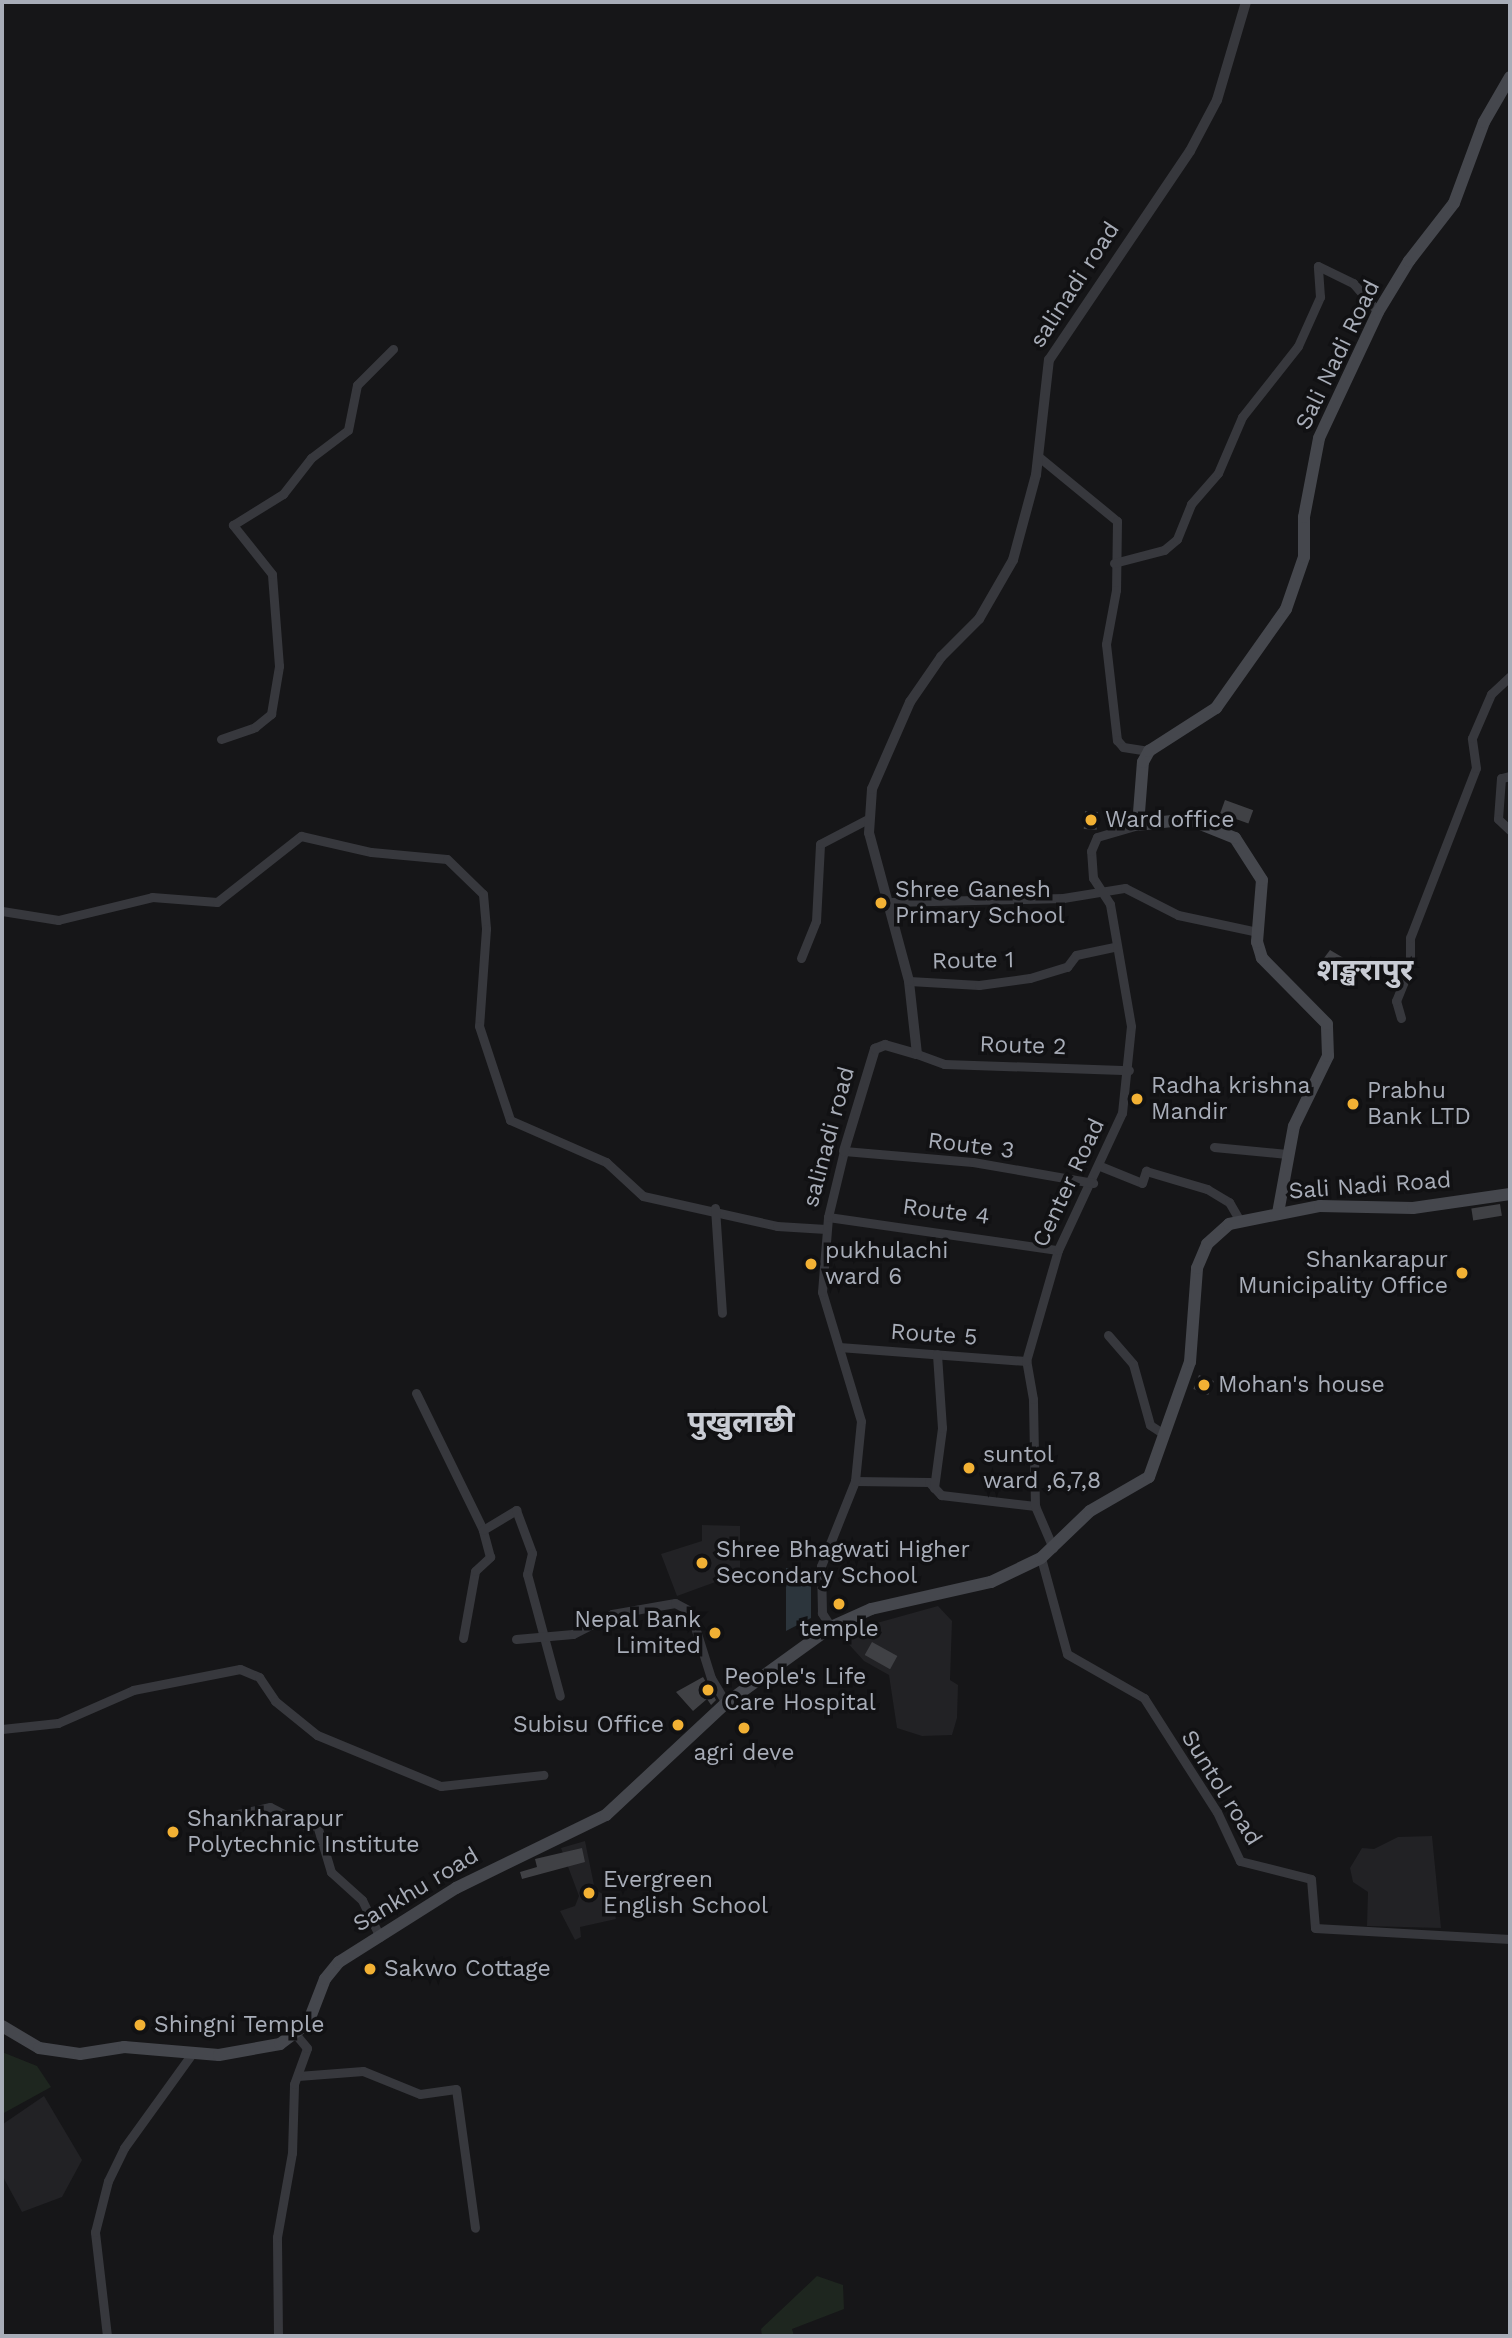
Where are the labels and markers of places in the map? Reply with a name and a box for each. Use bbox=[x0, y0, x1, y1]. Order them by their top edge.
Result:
place label: Ward office bbox=[1105, 806, 1234, 834]
marker: Ward office bbox=[1083, 812, 1099, 828]
place label: Shree Ganesh Primary School bbox=[895, 876, 1065, 930]
marker: Shree Ganesh Primary School bbox=[873, 895, 889, 911]
place label: Radha krishna Mandir bbox=[1151, 1072, 1311, 1126]
place label: Prabhu Bank LTD bbox=[1367, 1077, 1471, 1131]
marker: Radha krishna Mandir bbox=[1129, 1091, 1145, 1107]
marker: Prabhu Bank LTD bbox=[1345, 1096, 1361, 1112]
place label: pukhulachi ward 6 bbox=[825, 1237, 948, 1291]
place label: Shankarapur Municipality Office bbox=[1238, 1246, 1448, 1300]
marker: pukhulachi ward 6 bbox=[803, 1256, 819, 1272]
marker: Shankarapur Municipality Office bbox=[1454, 1265, 1470, 1281]
place label: Mohan's house bbox=[1218, 1371, 1385, 1399]
marker: Mohan's house bbox=[1196, 1377, 1212, 1393]
place label: suntol ward ,6,7,8 bbox=[983, 1441, 1101, 1495]
marker: suntol ward ,6,7,8 bbox=[961, 1460, 977, 1476]
place label: Shree Bhagwati Higher Secondary School bbox=[716, 1536, 970, 1590]
marker: Shree Bhagwati Higher Secondary School bbox=[694, 1555, 710, 1571]
marker: temple bbox=[831, 1596, 847, 1612]
place label: Nepal Bank Limited bbox=[573, 1606, 701, 1660]
place label: temple bbox=[799, 1615, 879, 1643]
marker: Nepal Bank Limited bbox=[707, 1625, 723, 1641]
place label: People's Life Care Hospital bbox=[724, 1663, 876, 1717]
marker: People's Life Care Hospital bbox=[698, 1680, 718, 1700]
place label: Subisu Office bbox=[513, 1711, 664, 1739]
marker: Subisu Office bbox=[670, 1717, 686, 1733]
marker: agri deve bbox=[736, 1720, 752, 1736]
place label: agri deve bbox=[693, 1739, 795, 1767]
place label: Shankharapur Polytechnic Institute bbox=[187, 1805, 420, 1859]
marker: Shankharapur Polytechnic Institute bbox=[165, 1824, 181, 1840]
place label: Evergreen English School bbox=[603, 1866, 768, 1920]
marker: Evergreen English School bbox=[581, 1885, 597, 1901]
place label: Sakwo Cottage bbox=[384, 1955, 551, 1983]
marker: Sakwo Cottage bbox=[362, 1961, 378, 1977]
place label: Shingni Temple bbox=[154, 2011, 325, 2039]
marker: Shingni Temple bbox=[132, 2017, 148, 2033]

